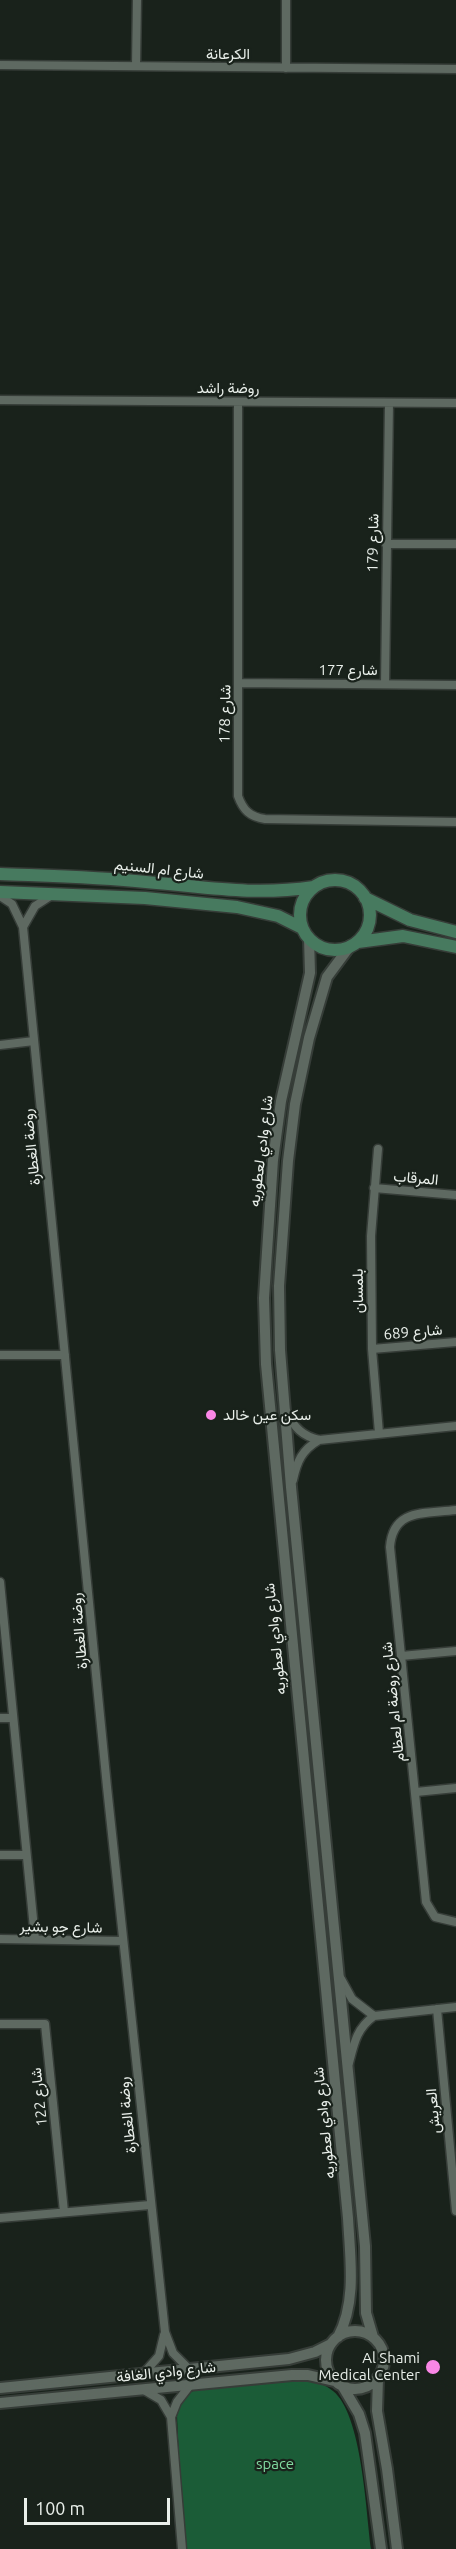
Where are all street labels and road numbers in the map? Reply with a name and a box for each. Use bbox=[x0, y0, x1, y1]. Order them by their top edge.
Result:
street label: الكرعانة bbox=[206, 45, 250, 63]
street label: روضة راشد bbox=[197, 379, 259, 397]
street label: شارع 179 bbox=[363, 513, 383, 573]
street label: شارع 177 bbox=[319, 661, 377, 679]
street label: شارع 178 bbox=[215, 684, 235, 744]
street label: شارع ام السنيم bbox=[113, 855, 205, 883]
street label: شارع وادي لعطوريه bbox=[245, 1094, 277, 1208]
street label: روضة الغطارة bbox=[18, 1108, 44, 1186]
street label: المرقاب bbox=[393, 1167, 439, 1189]
street label: بلمسان bbox=[349, 1269, 367, 1313]
street label: شارع 689 bbox=[383, 1320, 443, 1344]
street label: شارع وادي لعطوريه bbox=[260, 1582, 290, 1696]
street label: روضة الغطارة bbox=[67, 1592, 91, 1670]
street label: شارع روضة ام لعظام bbox=[378, 1641, 408, 1763]
street label: شارع جو بشير bbox=[20, 1917, 102, 1937]
street label: شارع وادي لعطوريه bbox=[309, 2066, 339, 2180]
street label: شارع 122 bbox=[27, 2067, 51, 2127]
street label: روضة الغطارة bbox=[114, 2076, 140, 2154]
street label: العريش bbox=[422, 2088, 444, 2134]
street label: شارع وادي الغافة bbox=[115, 2358, 217, 2386]

